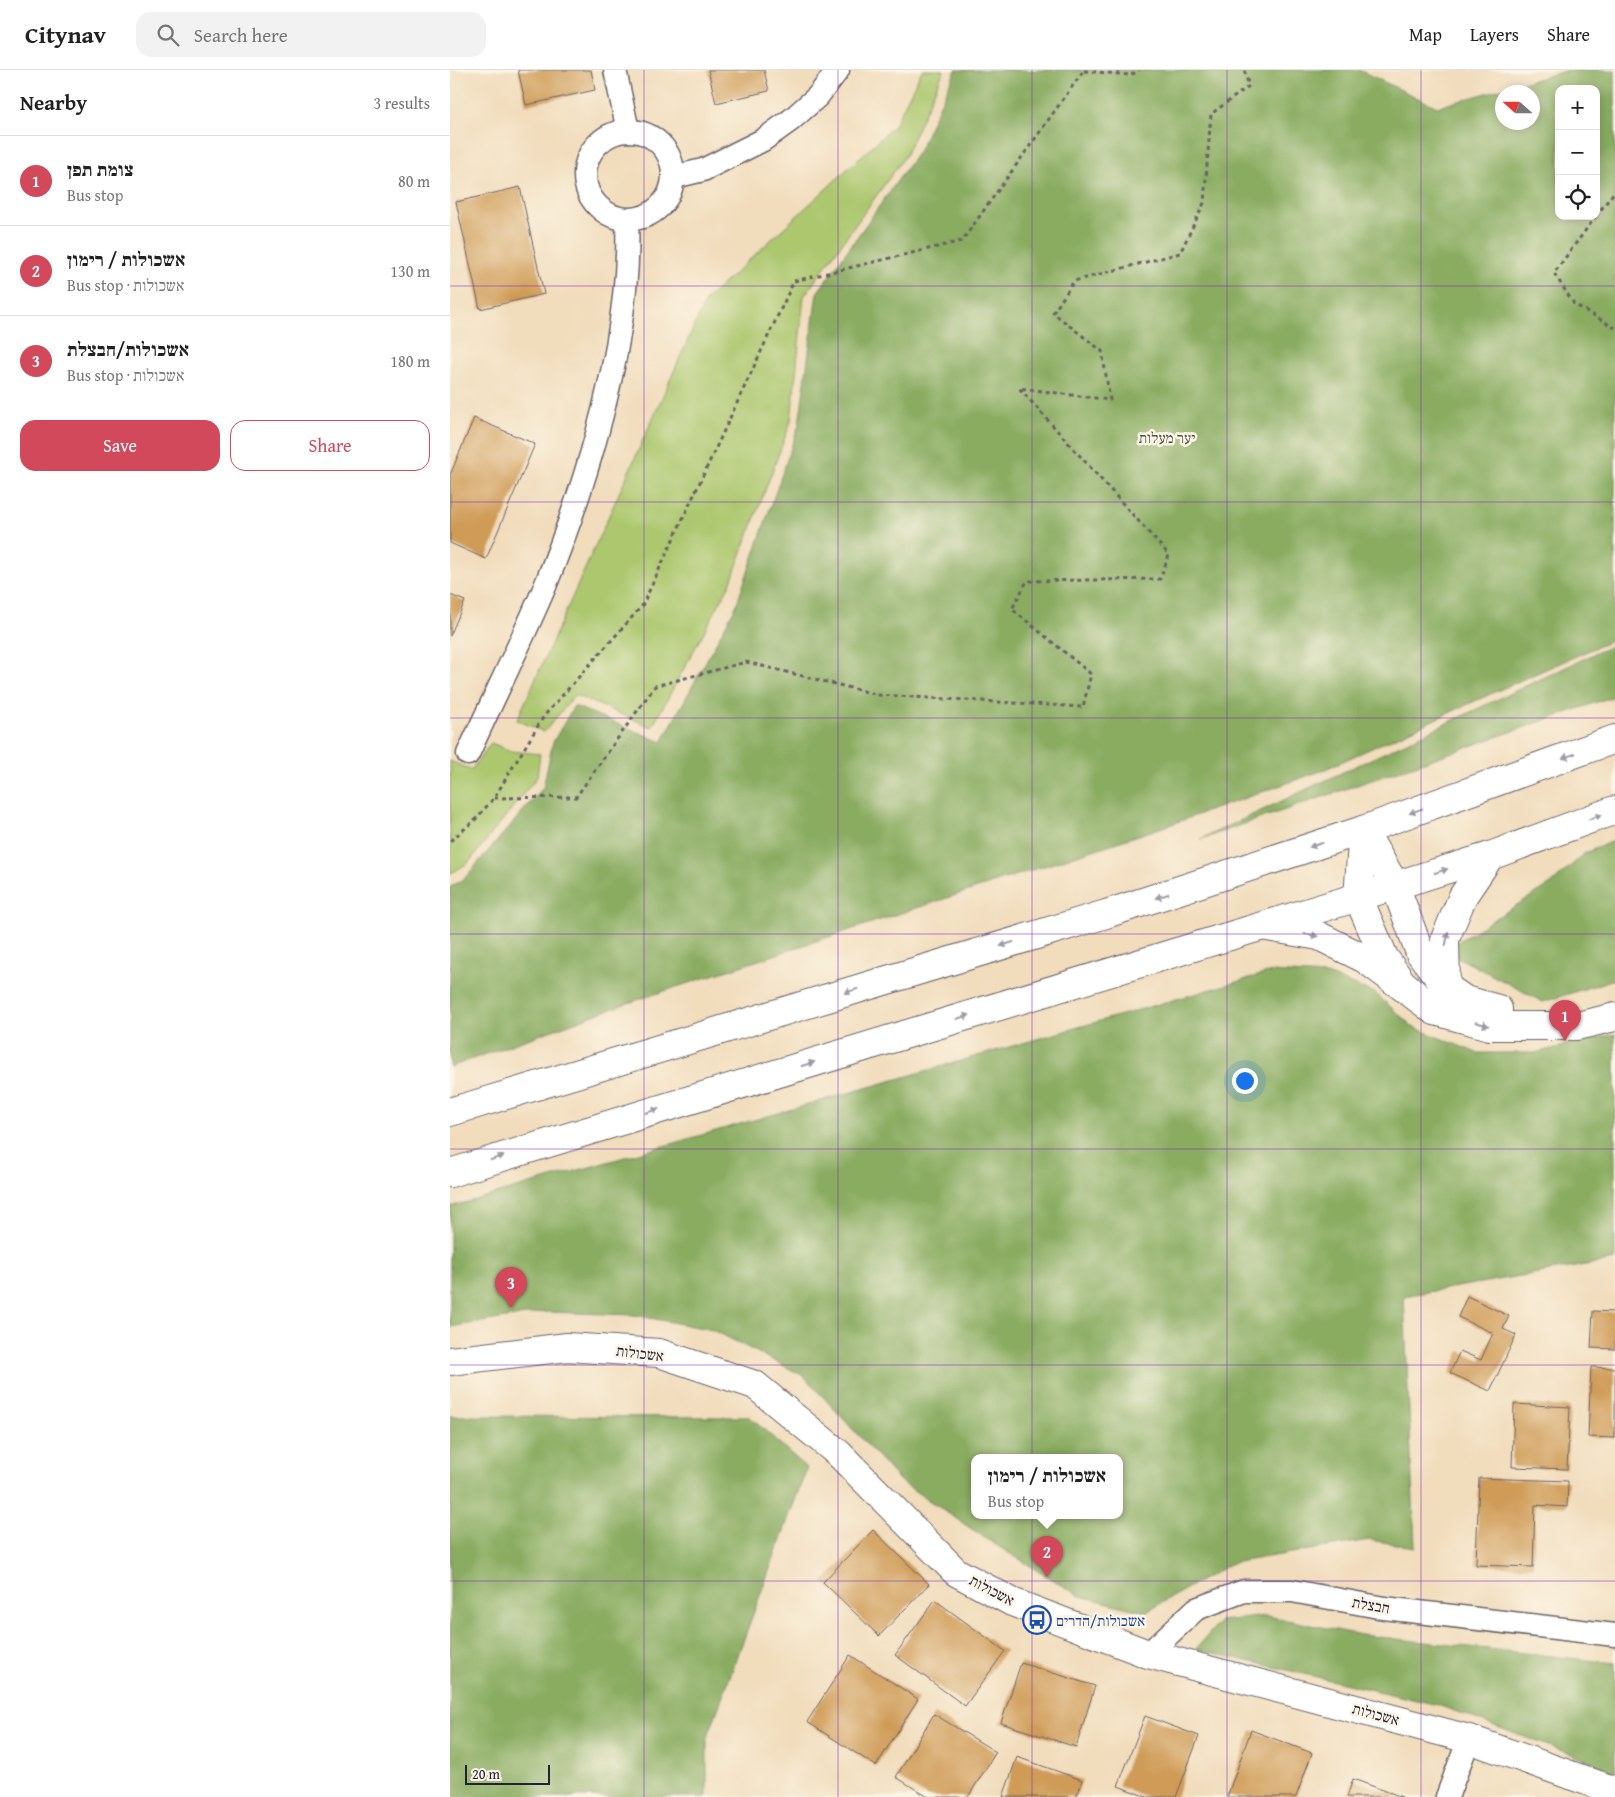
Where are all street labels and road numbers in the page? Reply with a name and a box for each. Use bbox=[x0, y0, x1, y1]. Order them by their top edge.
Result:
street label: אשכולות bbox=[615, 1340, 665, 1366]
street label: אשכולות bbox=[966, 1569, 1018, 1611]
street label: חבצלת bbox=[1350, 1591, 1392, 1619]
street label: אשכולות bbox=[1350, 1698, 1402, 1730]

